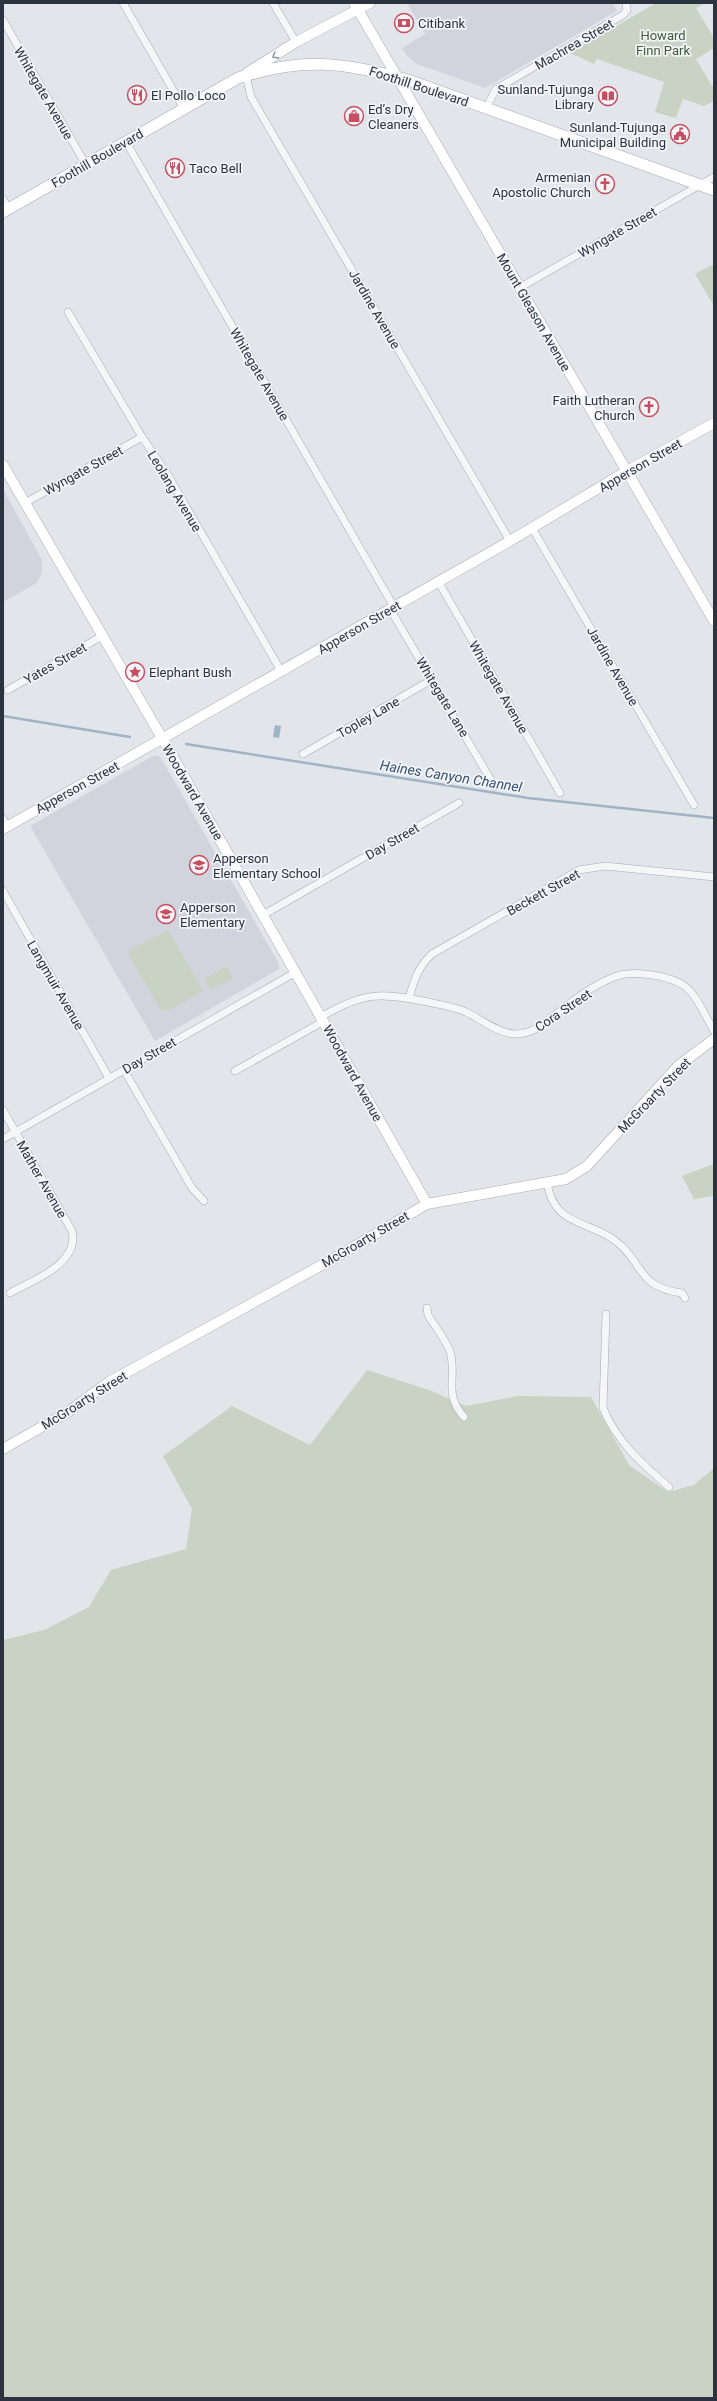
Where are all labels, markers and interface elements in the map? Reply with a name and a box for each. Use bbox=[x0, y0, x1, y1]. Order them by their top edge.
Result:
bank icon: Citibank bbox=[393, 12, 415, 34]
place label: Citibank bbox=[418, 16, 466, 31]
street label: Machrea Street bbox=[532, 16, 616, 73]
park label: Howard Finn Park bbox=[636, 28, 690, 58]
street label: Whitegate Avenue bbox=[11, 44, 76, 142]
one-way arrow bbox=[272, 51, 279, 58]
street label: Foothill Boulevard bbox=[367, 63, 470, 110]
place label: Sunland-Tujunga Library bbox=[497, 82, 594, 112]
restaurant icon: El Pollo Loco bbox=[126, 84, 148, 106]
library icon: Sunland-Tujunga Library bbox=[597, 85, 619, 107]
place label: El Pollo Loco bbox=[151, 88, 226, 103]
place label: Ed’s Dry Cleaners bbox=[368, 102, 419, 132]
shop icon: Ed’s Dry Cleaners bbox=[343, 105, 365, 127]
place label: Sunland-Tujunga Municipal Building bbox=[560, 120, 666, 150]
public building icon: Sunland-Tujunga Municipal Building bbox=[669, 123, 691, 145]
street label: Foothill Boulevard bbox=[49, 126, 146, 191]
restaurant icon: Taco Bell bbox=[164, 157, 186, 179]
place label: Taco Bell bbox=[189, 161, 242, 176]
place label: Armenian Apostolic Church bbox=[492, 170, 591, 200]
church icon: Armenian Apostolic Church bbox=[594, 173, 616, 195]
street label: Wyngate Street bbox=[575, 204, 659, 261]
street label: Mount Gleason Avenue bbox=[494, 251, 574, 374]
street label: Jardine Avenue bbox=[346, 267, 403, 352]
street label: Whitegate Avenue bbox=[227, 325, 292, 423]
place label: Faith Lutheran Church bbox=[553, 393, 635, 423]
church icon: Faith Lutheran Church bbox=[638, 396, 660, 418]
street label: Apperson Street bbox=[596, 436, 684, 495]
street label: Wyngate Street bbox=[41, 443, 125, 498]
street label: Leolang Avenue bbox=[145, 448, 205, 535]
street label: Apperson Street bbox=[315, 598, 403, 657]
street label: Jardine Avenue bbox=[584, 624, 641, 709]
street label: Whitegate Avenue bbox=[466, 638, 531, 736]
street label: Yates Street bbox=[21, 639, 89, 687]
street label: Whitegate Lane bbox=[413, 655, 472, 740]
place icon: Elephant Bush bbox=[124, 661, 146, 683]
place label: Elephant Bush bbox=[149, 665, 232, 680]
street label: Topley Lane bbox=[334, 694, 402, 741]
street label: Woodward Avenue bbox=[159, 742, 226, 843]
water label: Haines Canyon Channel bbox=[379, 757, 524, 795]
street label: Apperson Street bbox=[33, 758, 122, 817]
street label: Day Street bbox=[363, 820, 422, 863]
place label: Apperson Elementary School bbox=[213, 851, 321, 881]
school or university icon: Apperson Elementary School bbox=[188, 854, 210, 876]
street label: Beckett Street bbox=[504, 866, 582, 919]
place label: Apperson Elementary bbox=[180, 900, 245, 930]
school or university icon: Apperson Elementary bbox=[155, 903, 177, 925]
street label: Langmuir Avenue bbox=[24, 938, 87, 1033]
street label: Cora Street bbox=[532, 986, 594, 1035]
street label: Woodward Avenue bbox=[320, 1023, 385, 1124]
street label: Day Street bbox=[120, 1034, 179, 1077]
street label: McGroarty Street bbox=[615, 1055, 694, 1136]
street label: Mather Avenue bbox=[13, 1138, 70, 1221]
street label: McGroarty Street bbox=[319, 1208, 412, 1271]
street label: McGroarty Street bbox=[39, 1368, 130, 1433]

